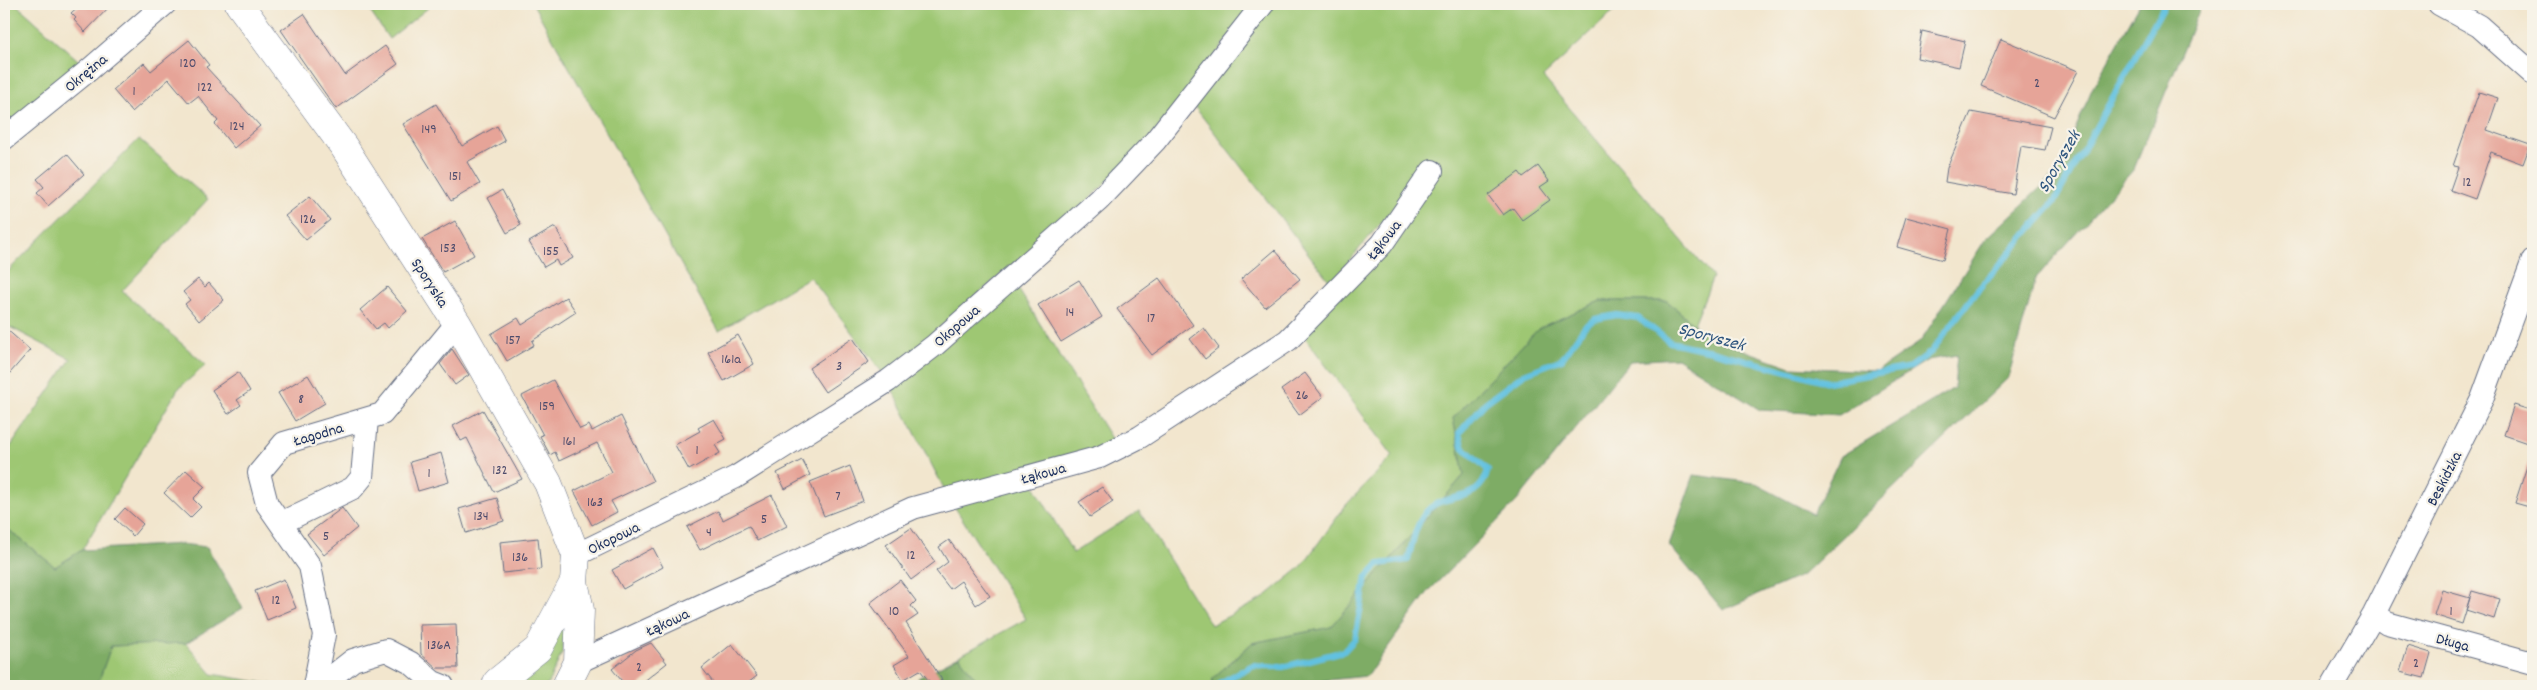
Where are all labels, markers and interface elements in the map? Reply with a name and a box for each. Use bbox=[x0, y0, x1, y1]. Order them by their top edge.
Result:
street label: Okrężna bbox=[60, 49, 113, 99]
house number: 120 bbox=[180, 54, 196, 74]
house number: 2 bbox=[2034, 74, 2040, 94]
house number: 122 bbox=[197, 78, 213, 98]
house number: 1 bbox=[132, 82, 136, 102]
house number: 124 bbox=[230, 117, 245, 137]
house number: 149 bbox=[421, 120, 437, 140]
water label: Sporyszek bbox=[2032, 125, 2089, 198]
house number: 151 bbox=[449, 167, 461, 187]
house number: 12 bbox=[2462, 173, 2472, 193]
house number: 126 bbox=[300, 210, 316, 230]
street label: Łąkowa bbox=[1361, 215, 1408, 266]
house number: 153 bbox=[440, 239, 456, 259]
house number: 155 bbox=[543, 242, 559, 262]
street label: Sporyska bbox=[404, 254, 454, 313]
street label: Okopowa bbox=[929, 300, 986, 354]
house number: 14 bbox=[1066, 303, 1074, 323]
house number: 17 bbox=[1147, 309, 1155, 329]
water label: Sporyszek bbox=[1675, 318, 1749, 360]
house number: 157 bbox=[506, 331, 520, 351]
house number: 161a bbox=[721, 350, 741, 370]
house number: 3 bbox=[836, 357, 842, 377]
house number: 26 bbox=[1296, 386, 1309, 406]
house number: 8 bbox=[298, 390, 304, 410]
house number: 159 bbox=[539, 397, 555, 417]
street label: Łagodna bbox=[290, 417, 347, 454]
house number: 161 bbox=[563, 432, 576, 452]
house number: 1 bbox=[695, 441, 699, 461]
street label: Beskidzka bbox=[2422, 447, 2469, 510]
street label: Łąkowa bbox=[1018, 457, 1069, 492]
house number: 132 bbox=[492, 461, 508, 481]
house number: 1 bbox=[427, 464, 431, 484]
house number: 7 bbox=[835, 487, 841, 507]
house number: 163 bbox=[587, 493, 603, 513]
house number: 134 bbox=[473, 507, 489, 527]
house number: 5 bbox=[761, 510, 767, 530]
street label: Okopowa bbox=[584, 517, 644, 562]
house number: 4 bbox=[706, 523, 712, 543]
house number: 5 bbox=[323, 527, 329, 547]
house number: 12 bbox=[906, 546, 916, 566]
house number: 136 bbox=[512, 548, 528, 568]
house number: 12 bbox=[271, 591, 281, 611]
house number: 10 bbox=[889, 602, 899, 622]
house number: 1 bbox=[2449, 602, 2453, 622]
street label: Łąkowa bbox=[642, 603, 694, 644]
street label: Długa bbox=[2433, 628, 2472, 659]
house number: 136A bbox=[427, 636, 451, 656]
house number: 2 bbox=[2413, 654, 2419, 674]
house number: 2 bbox=[636, 658, 642, 678]

